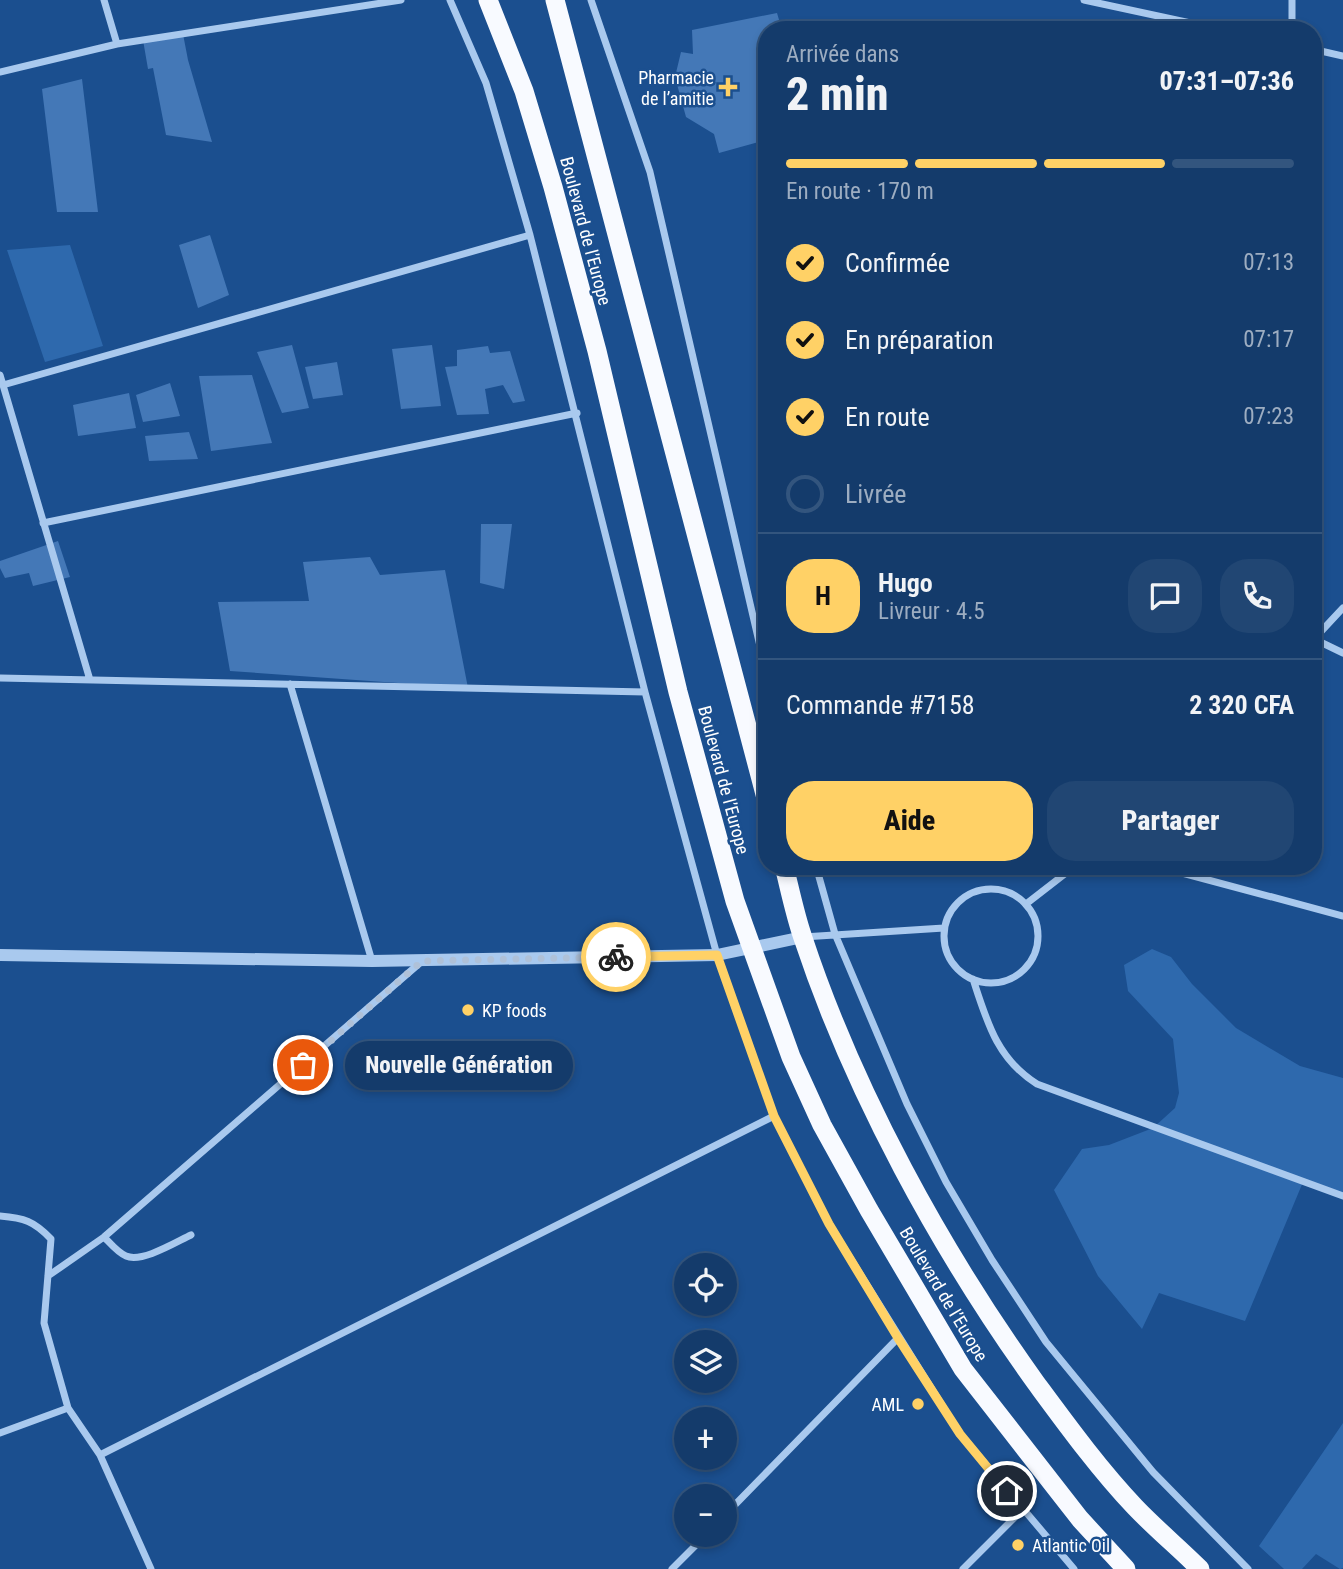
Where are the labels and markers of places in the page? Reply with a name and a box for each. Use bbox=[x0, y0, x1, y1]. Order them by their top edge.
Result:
place label: Pharmacie de l’amitie bbox=[638, 67, 714, 109]
marker: Pharmacie de l’amitie bbox=[720, 79, 736, 95]
place label: KP foods bbox=[482, 1000, 547, 1021]
marker: KP foods bbox=[460, 1002, 476, 1018]
pin bbox=[273, 1035, 333, 1095]
callout: Nouvelle Génération bbox=[345, 1040, 572, 1090]
place label: AML bbox=[871, 1394, 904, 1415]
marker: AML bbox=[910, 1396, 926, 1412]
pin bbox=[977, 1461, 1037, 1521]
place label: Atlantic Oil bbox=[1032, 1535, 1110, 1556]
marker: Atlantic Oil bbox=[1010, 1537, 1026, 1553]

